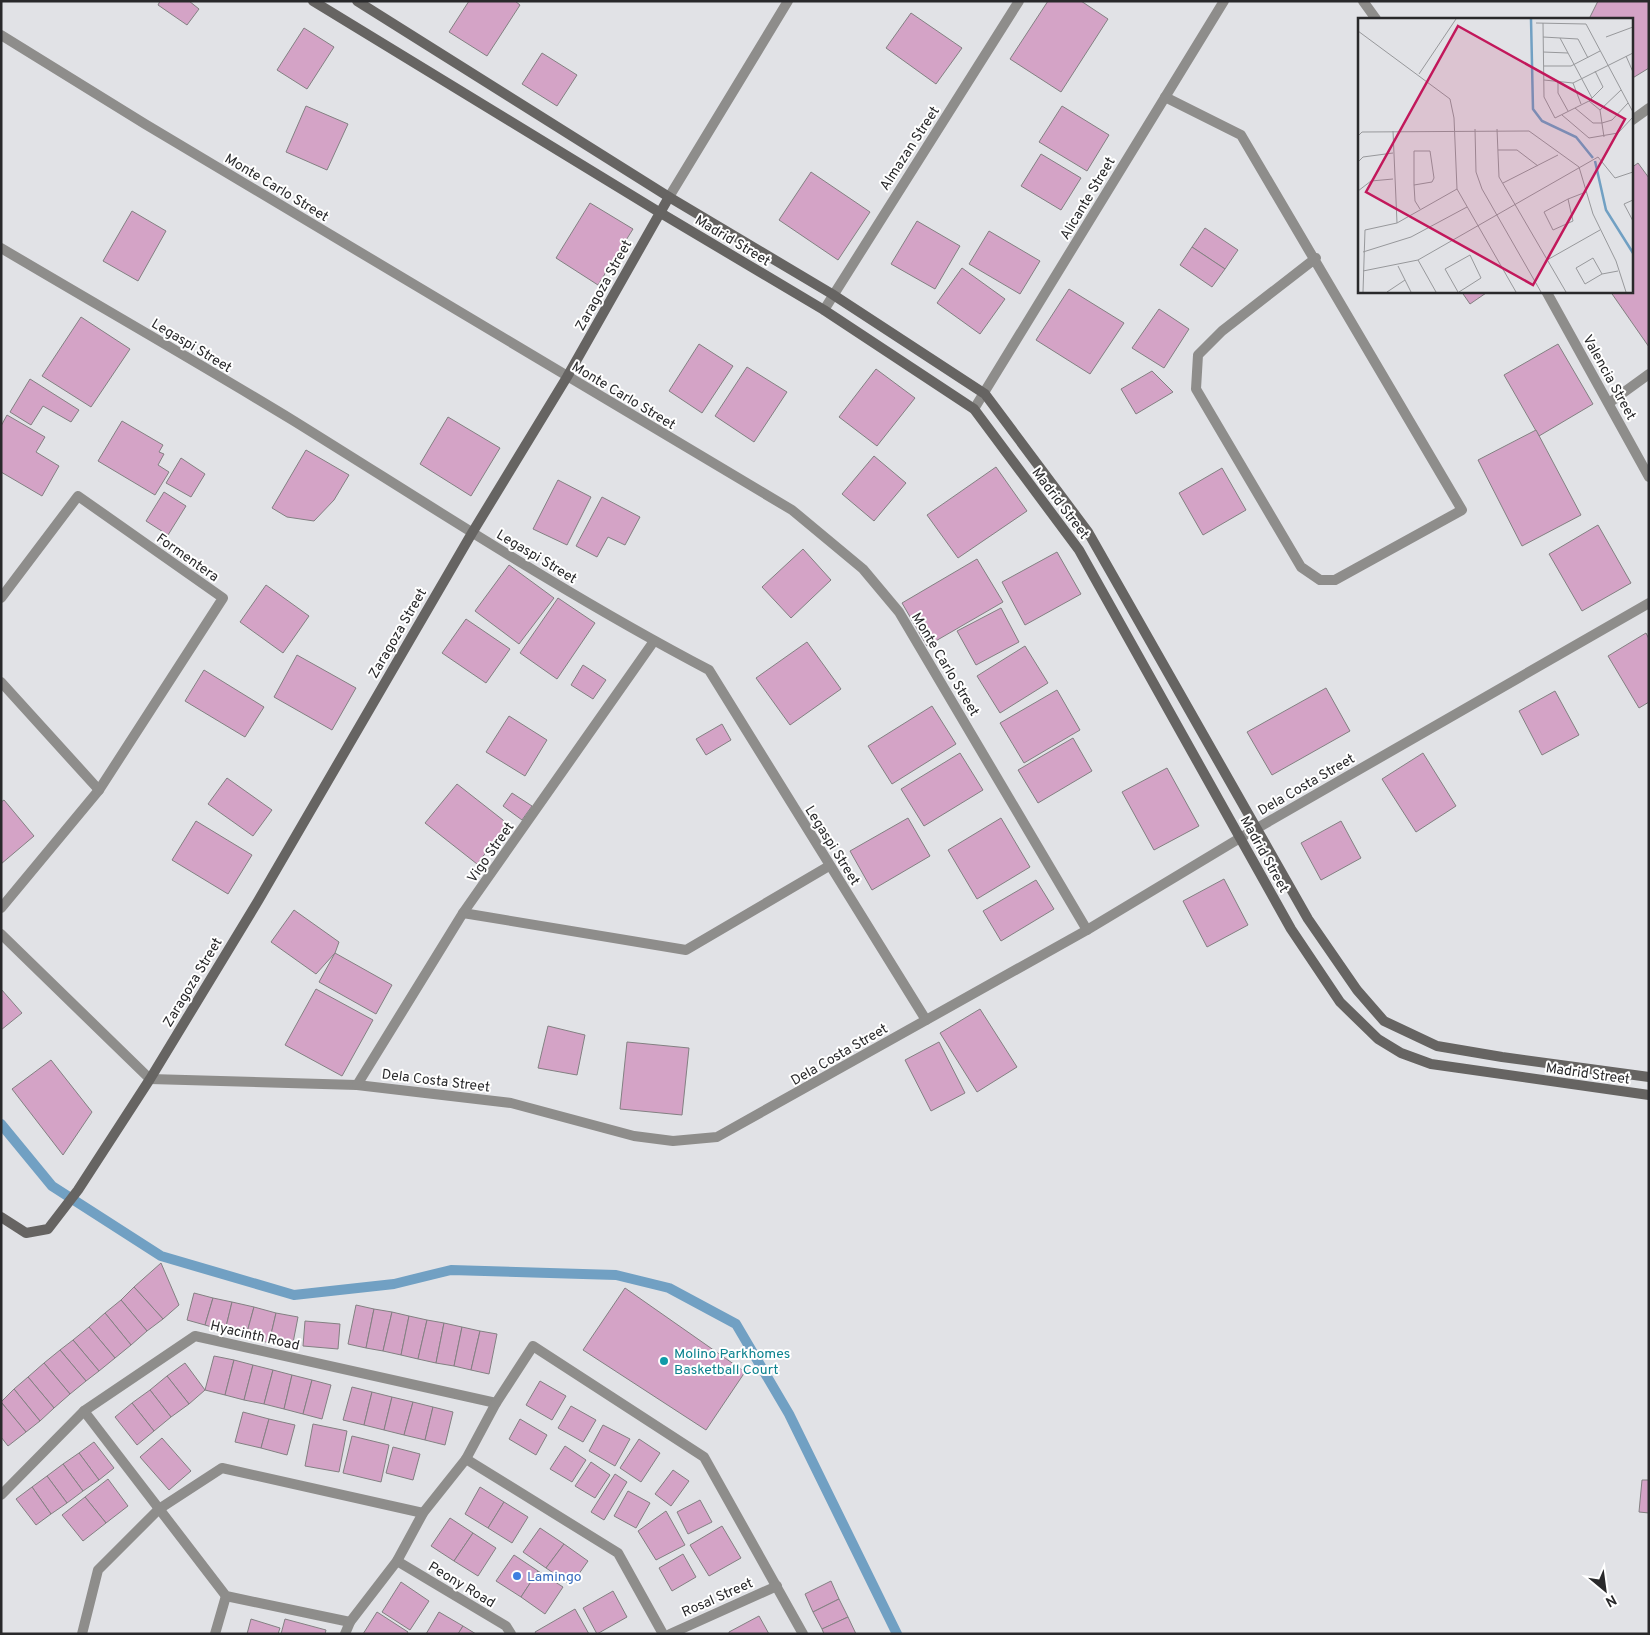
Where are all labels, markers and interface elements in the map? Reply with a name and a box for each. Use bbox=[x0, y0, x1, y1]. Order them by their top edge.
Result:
inset map bbox=[1358, 18, 1632, 292]
street label: Almazan Street bbox=[877, 104, 944, 194]
street label: Monte Carlo Street bbox=[221, 151, 331, 226]
street label: Alicante Street bbox=[1057, 154, 1120, 243]
street label: Madrid Street bbox=[691, 212, 773, 270]
street label: Zaragoza Street bbox=[572, 237, 636, 334]
street label: Legaspi Street bbox=[148, 316, 235, 377]
street label: Valencia Street bbox=[1578, 332, 1639, 423]
street label: Monte Carlo Street bbox=[568, 359, 678, 434]
street label: Madrid Street bbox=[1027, 465, 1092, 543]
street label: Legaspi Street bbox=[493, 527, 580, 588]
street label: Formentera bbox=[153, 530, 222, 586]
street label: Zaragoza Street bbox=[366, 586, 431, 682]
street label: Monte Carlo Street bbox=[907, 610, 982, 720]
street label: Dela Costa Street bbox=[1255, 751, 1358, 820]
street label: Legaspi Street bbox=[800, 803, 863, 889]
street label: Madrid Street bbox=[1236, 813, 1292, 896]
street label: Vigo Street bbox=[464, 819, 518, 886]
street label: Zaragoza Street bbox=[160, 935, 227, 1030]
street label: Dela Costa Street bbox=[788, 1021, 891, 1090]
street label: Madrid Street bbox=[1545, 1060, 1631, 1089]
street label: Dela Costa Street bbox=[381, 1066, 491, 1097]
street label: Hyacinth Road bbox=[208, 1318, 301, 1355]
place label: Molino Parkhomes Basketball Court bbox=[674, 1346, 790, 1379]
marker: Molino Parkhomes Basketball Court bbox=[658, 1355, 670, 1367]
street label: Peony Road bbox=[425, 1559, 498, 1612]
north arrow bbox=[1580, 1565, 1630, 1615]
place label: Lamingo bbox=[527, 1569, 582, 1586]
marker: Lamingo bbox=[511, 1570, 523, 1582]
street label: Rosal Street bbox=[679, 1575, 756, 1622]
text: N bbox=[1602, 1590, 1619, 1610]

